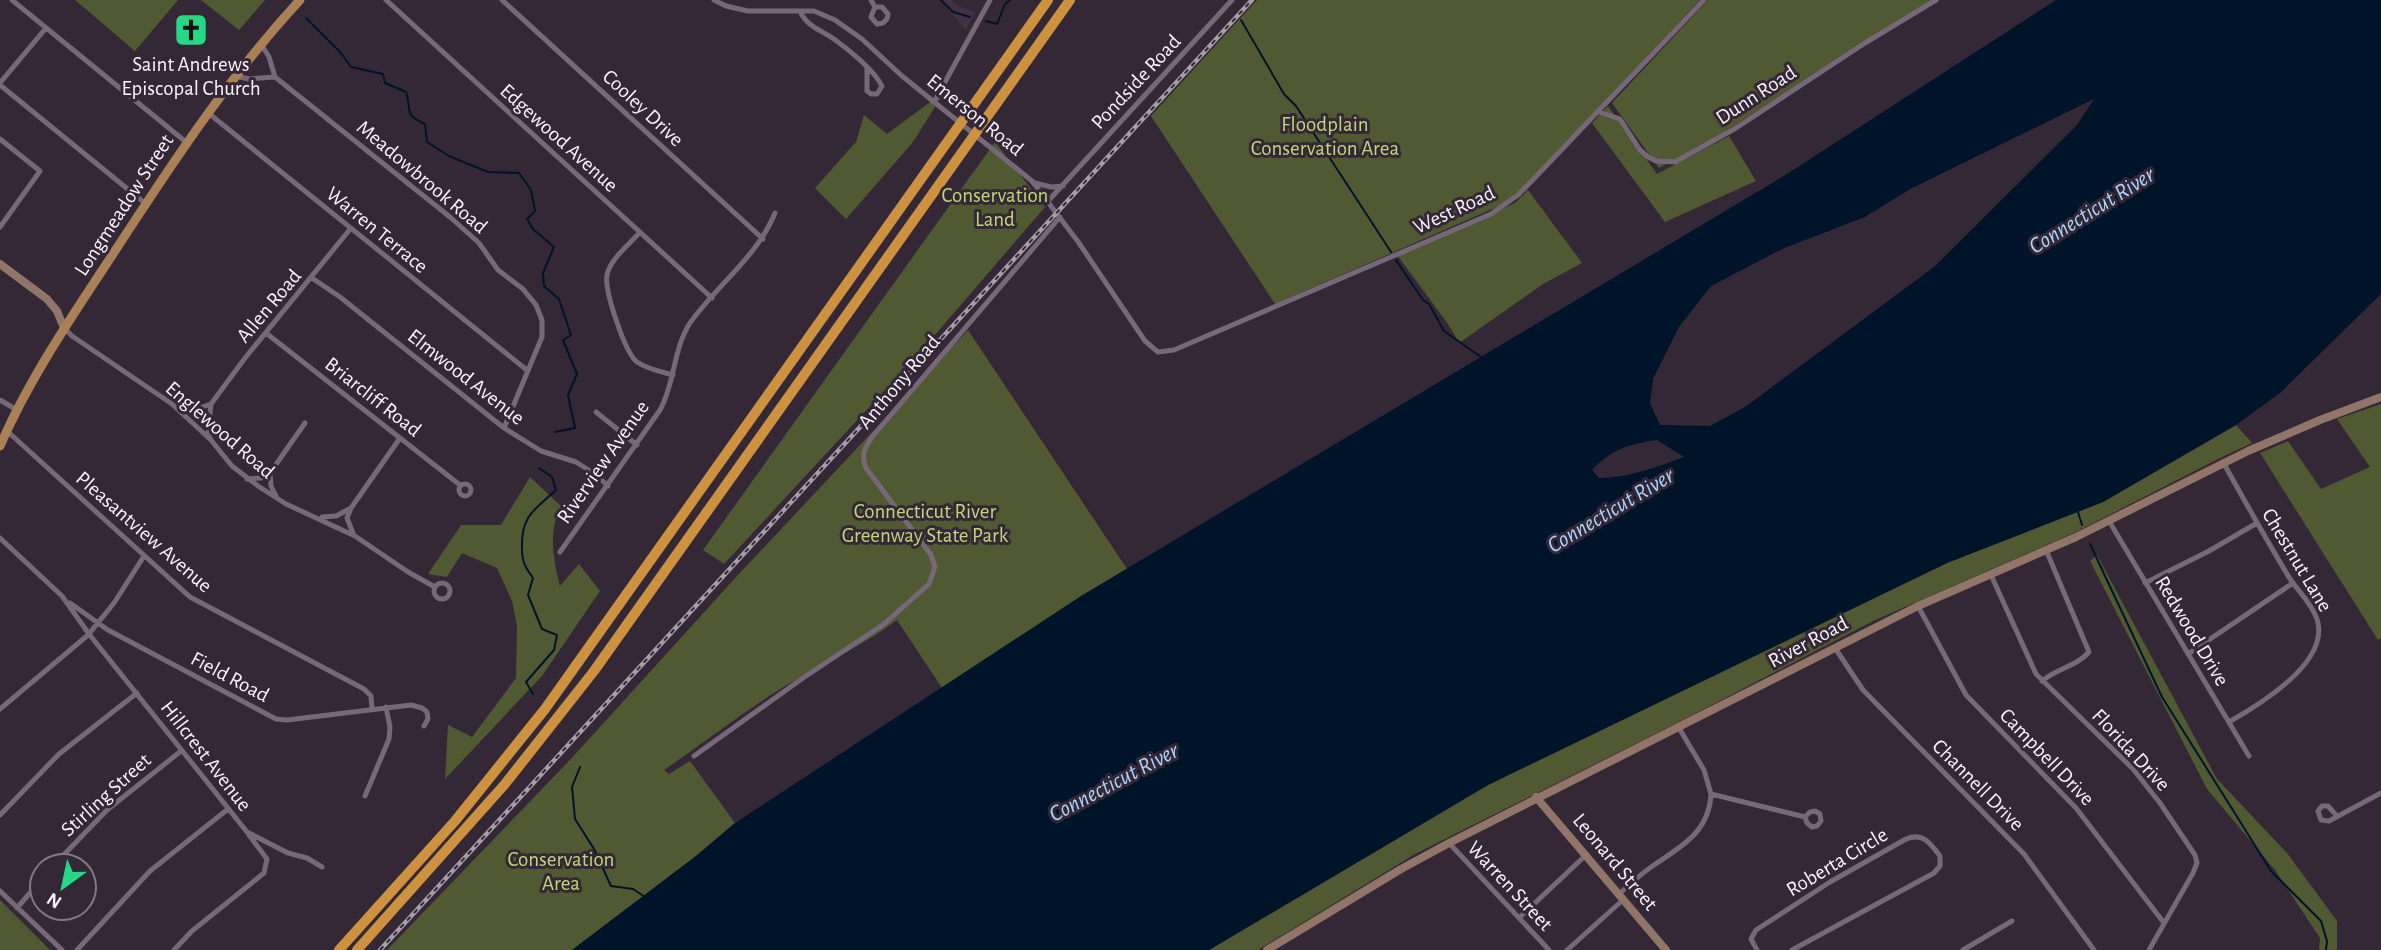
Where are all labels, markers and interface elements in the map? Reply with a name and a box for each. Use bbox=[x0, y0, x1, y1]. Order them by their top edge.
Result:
church icon: Saint Andrews Episcopal Church bbox=[172, 11, 210, 49]
street label: Pondside Road bbox=[1087, 31, 1185, 133]
place label: Saint Andrews Episcopal Church bbox=[121, 54, 261, 99]
street label: Dunn Road bbox=[1712, 61, 1800, 129]
street label: Cooley Drive bbox=[598, 66, 688, 150]
street label: Emerson Road bbox=[923, 70, 1027, 160]
street label: Edgewood Avenue bbox=[496, 80, 622, 196]
park label: Floodplain Conservation Area bbox=[1251, 114, 1400, 159]
street label: Meadowbrook Road bbox=[353, 116, 491, 238]
street label: Longmeadow Street bbox=[71, 130, 178, 279]
water label: Connecticut River bbox=[2025, 163, 2159, 259]
street label: West Road bbox=[1410, 182, 1498, 238]
street label: Warren Terrace bbox=[322, 183, 432, 277]
park label: Conservation Land bbox=[942, 185, 1048, 230]
street label: Allen Road bbox=[233, 265, 305, 347]
street label: Elmwood Avenue bbox=[404, 325, 528, 429]
street label: Anthony Road bbox=[854, 331, 944, 433]
street label: Briarcliff Road bbox=[321, 353, 425, 441]
street label: Englewood Road bbox=[162, 377, 278, 483]
street label: Riverview Avenue bbox=[553, 397, 653, 527]
water label: Connecticut River bbox=[1544, 464, 1679, 558]
street label: Pleasantview Avenue bbox=[72, 467, 216, 597]
park label: Connecticut River Greenway State Park bbox=[842, 501, 1009, 546]
street label: Chestnut Lane bbox=[2258, 505, 2336, 615]
street label: Redwood Drive bbox=[2151, 572, 2233, 690]
street label: River Road bbox=[1765, 612, 1851, 672]
street label: Field Road bbox=[187, 648, 273, 706]
street label: Hillcrest Avenue bbox=[157, 697, 255, 815]
street label: Campbell Drive bbox=[1996, 704, 2098, 810]
street label: Florida Drive bbox=[2088, 705, 2174, 795]
street label: Channell Drive bbox=[1928, 735, 2028, 835]
water label: Connecticut River bbox=[1045, 739, 1183, 827]
street label: Stirling Street bbox=[57, 749, 155, 841]
street label: Leonard Street bbox=[1569, 810, 1662, 915]
street label: Roberta Circle bbox=[1783, 824, 1891, 900]
street label: Warren Street bbox=[1463, 837, 1557, 935]
park label: Conservation Area bbox=[508, 849, 614, 894]
north arrow bbox=[28, 852, 98, 922]
text: N bbox=[44, 888, 65, 912]

